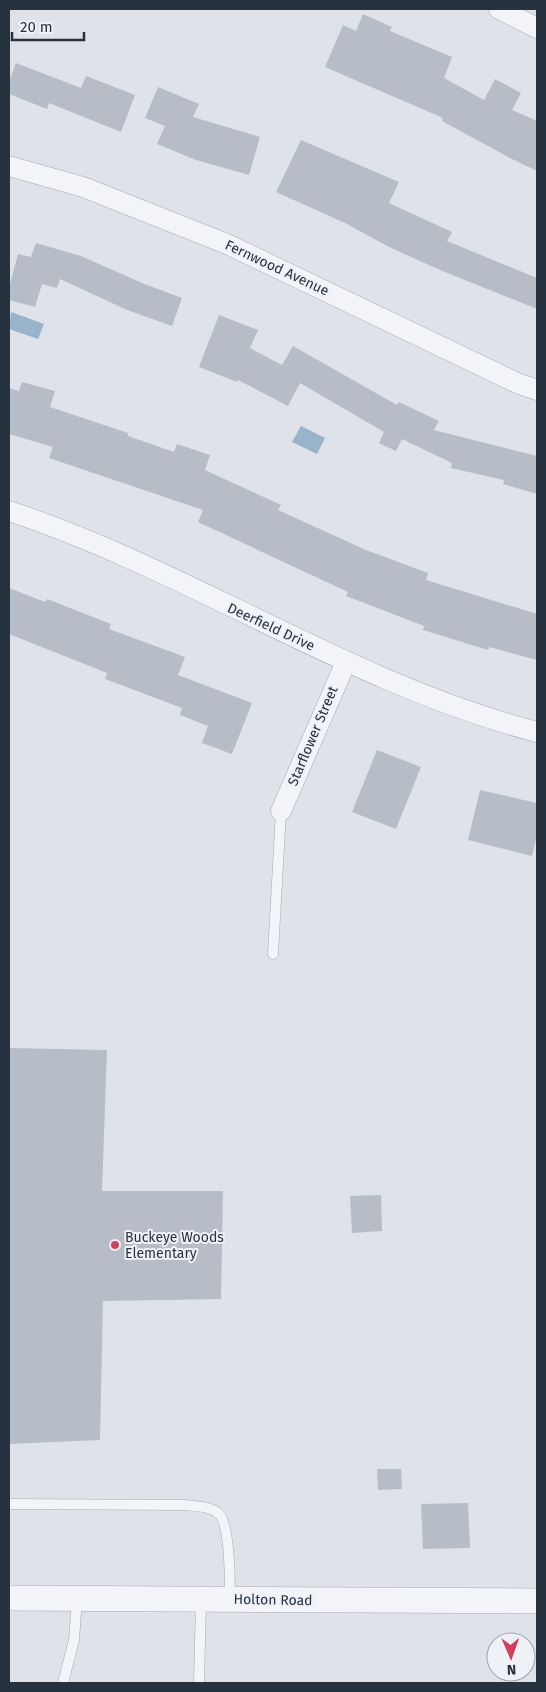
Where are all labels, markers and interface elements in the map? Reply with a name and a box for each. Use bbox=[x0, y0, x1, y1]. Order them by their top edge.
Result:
scale bar bbox=[12, 10, 85, 42]
text: 20 m bbox=[20, 18, 53, 36]
street label: Fernwood Avenue bbox=[222, 237, 332, 299]
street label: Deerfield Drive bbox=[225, 599, 317, 655]
street label: Starflower Street bbox=[284, 683, 342, 788]
place label: Buckeye Woods Elementary bbox=[125, 1229, 224, 1262]
marker: Buckeye Woods Elementary bbox=[109, 1239, 121, 1251]
street label: Holton Road bbox=[233, 1591, 313, 1609]
north arrow bbox=[486, 1632, 536, 1682]
text: N bbox=[506, 1661, 516, 1678]

